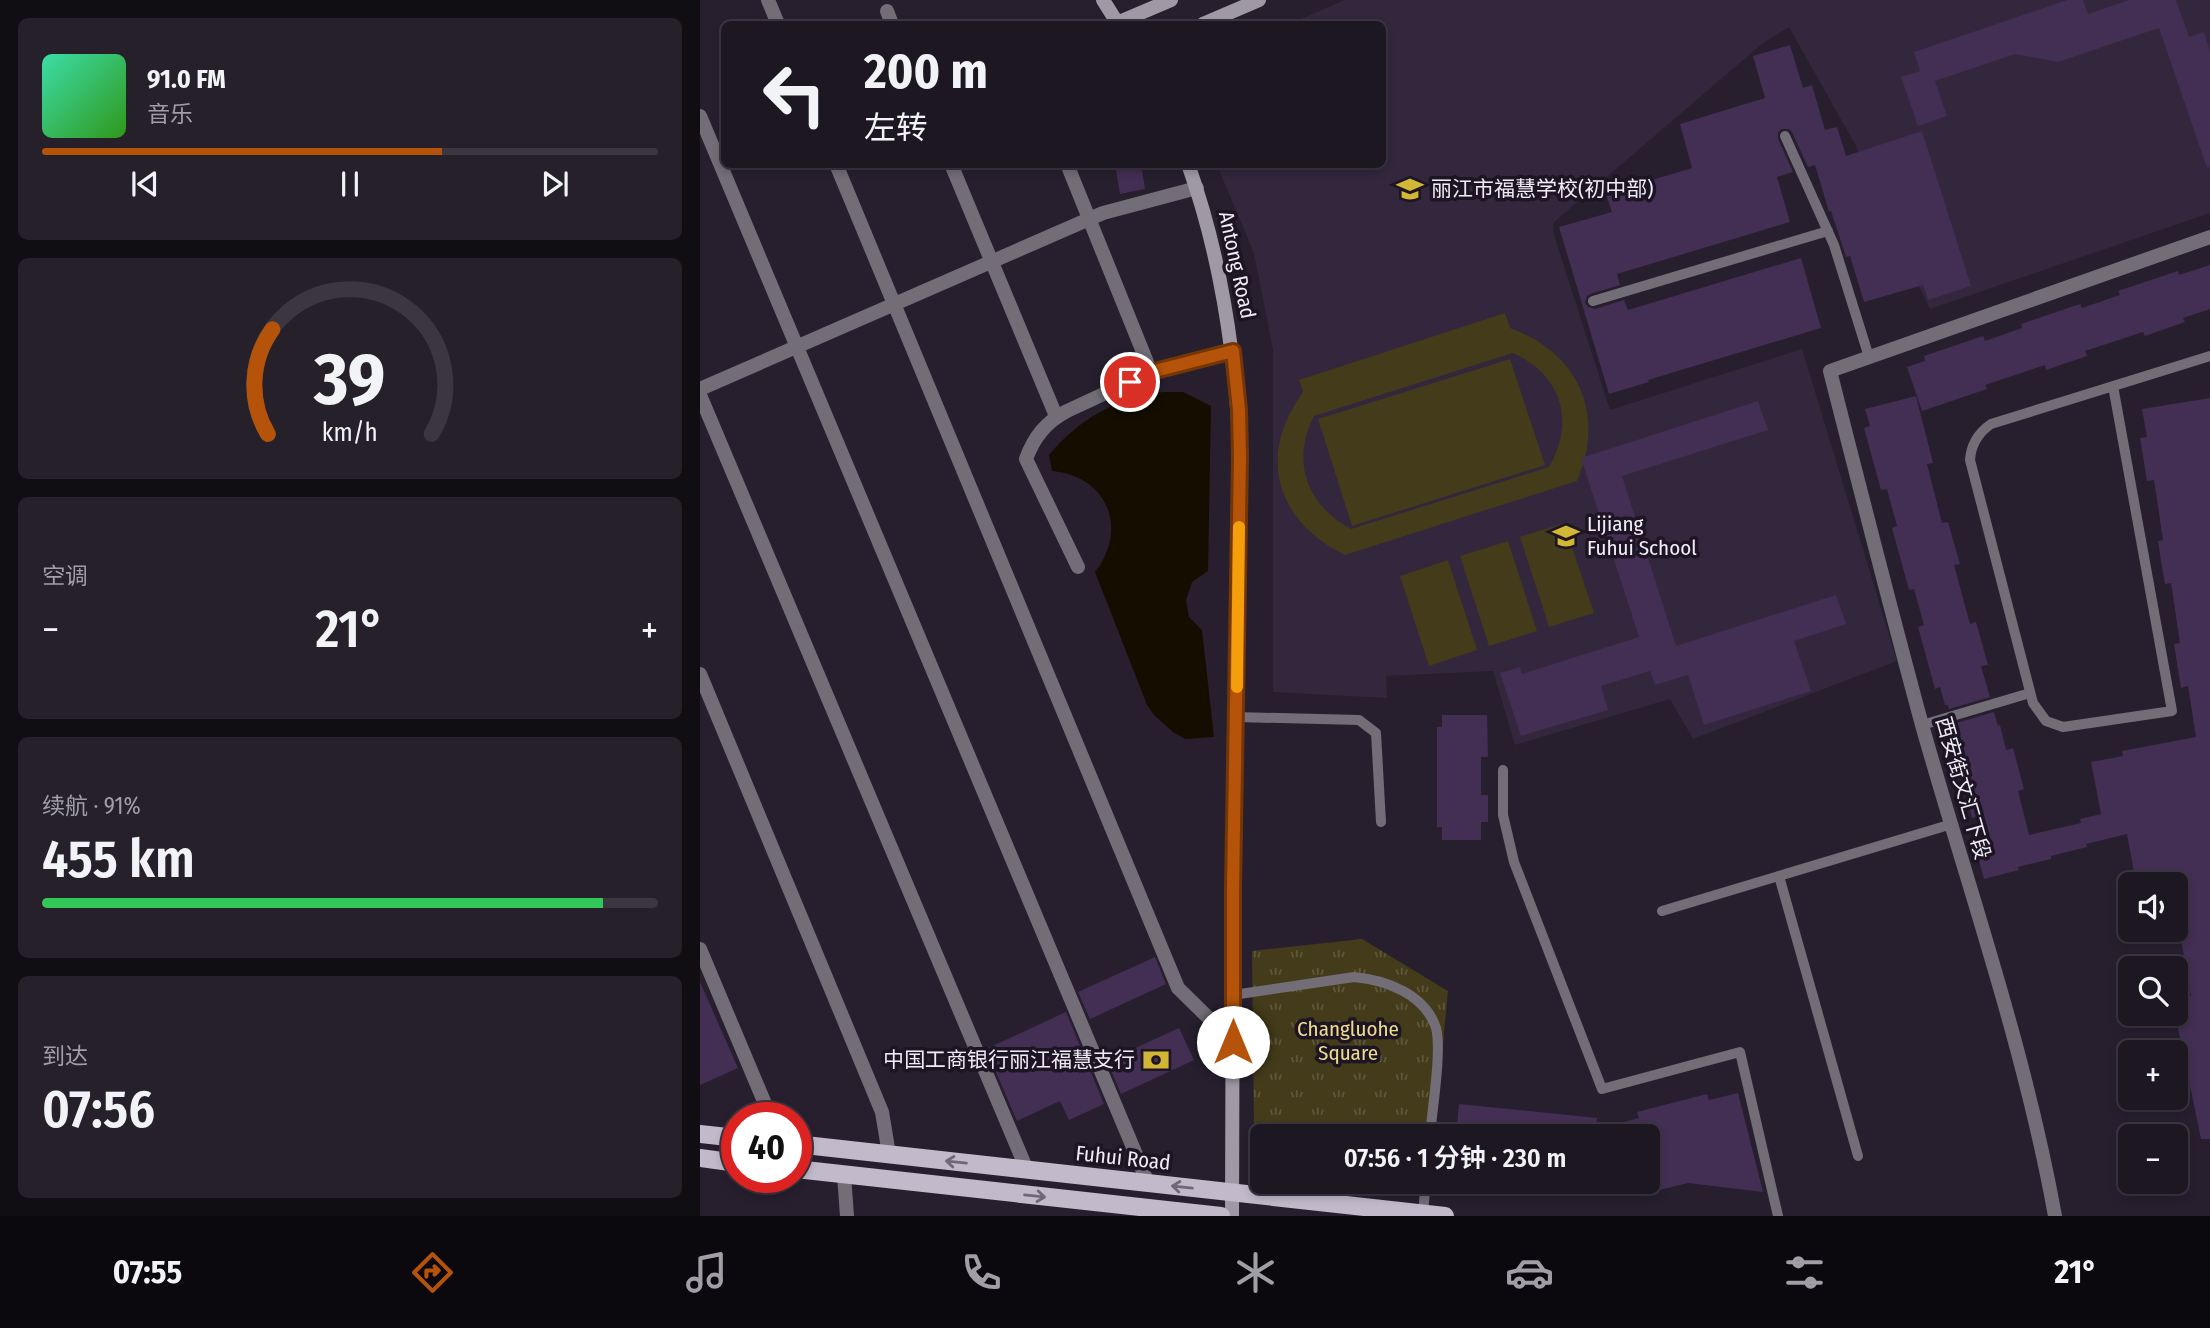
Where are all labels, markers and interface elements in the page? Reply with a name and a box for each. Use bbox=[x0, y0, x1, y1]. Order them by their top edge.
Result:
text: 200 m bbox=[864, 42, 988, 101]
icon: left bbox=[749, 49, 840, 140]
text: 91.0 FM bbox=[147, 64, 226, 95]
text: 音乐 bbox=[147, 100, 193, 128]
text: 左转 bbox=[864, 109, 928, 147]
icon: previous bbox=[126, 165, 164, 203]
icon: pause bbox=[331, 165, 369, 203]
icon: next bbox=[536, 165, 574, 203]
school or university icon: 丽江市福慧学校(初中部) bbox=[1395, 174, 1425, 204]
place label: 丽江市福慧学校(初中部) bbox=[1431, 176, 1653, 202]
street label: Antong Road bbox=[1213, 209, 1261, 321]
text: 39 bbox=[313, 337, 386, 424]
pin bbox=[1100, 352, 1160, 412]
icon: arrive bbox=[1111, 363, 1149, 401]
text: km/h bbox=[322, 418, 378, 448]
place label: Lijiang Fuhui School bbox=[1587, 511, 1697, 561]
school or university icon: Lijiang Fuhui School bbox=[1551, 521, 1581, 551]
text: 空调 bbox=[42, 562, 88, 590]
text: 21° bbox=[315, 598, 384, 661]
text: − bbox=[42, 607, 59, 653]
text: + bbox=[641, 607, 658, 653]
street label: 西安街文汇下段 bbox=[1930, 714, 1996, 862]
text: 续航 · 91% bbox=[42, 792, 141, 820]
text: 455 km bbox=[42, 828, 195, 891]
map controls bbox=[2118, 872, 2188, 1194]
button: sound bbox=[2118, 872, 2188, 942]
button: search bbox=[2118, 956, 2188, 1026]
position arrow bbox=[1196, 1005, 1270, 1079]
park label: Changluohe Square bbox=[1297, 1016, 1399, 1066]
button: + bbox=[2118, 1040, 2188, 1110]
text: 到达 bbox=[42, 1042, 88, 1070]
bank icon: 中国工商银行丽江福慧支行 bbox=[1141, 1045, 1171, 1075]
place label: 中国工商银行丽江福慧支行 bbox=[883, 1047, 1135, 1073]
text: 07:56 bbox=[42, 1078, 155, 1141]
speed limit sign: 40 bbox=[721, 1102, 812, 1193]
button: − bbox=[2118, 1124, 2188, 1194]
street label: Fuhui Road bbox=[1074, 1140, 1172, 1176]
text: 07:56 · 1 分钟 · 230 m bbox=[1344, 1143, 1566, 1174]
one-way arrow bbox=[945, 1155, 968, 1168]
one-way arrow bbox=[1171, 1180, 1194, 1193]
one-way arrow bbox=[1023, 1189, 1045, 1202]
icon: directions bbox=[408, 1248, 457, 1297]
icon: music bbox=[682, 1248, 731, 1297]
icon: phone bbox=[957, 1248, 1006, 1297]
icon: climate bbox=[1231, 1248, 1280, 1297]
icon: car bbox=[1505, 1248, 1554, 1297]
icon: filters bbox=[1780, 1248, 1829, 1297]
text: 07:55 bbox=[113, 1253, 182, 1291]
text: 21° bbox=[2054, 1253, 2097, 1291]

